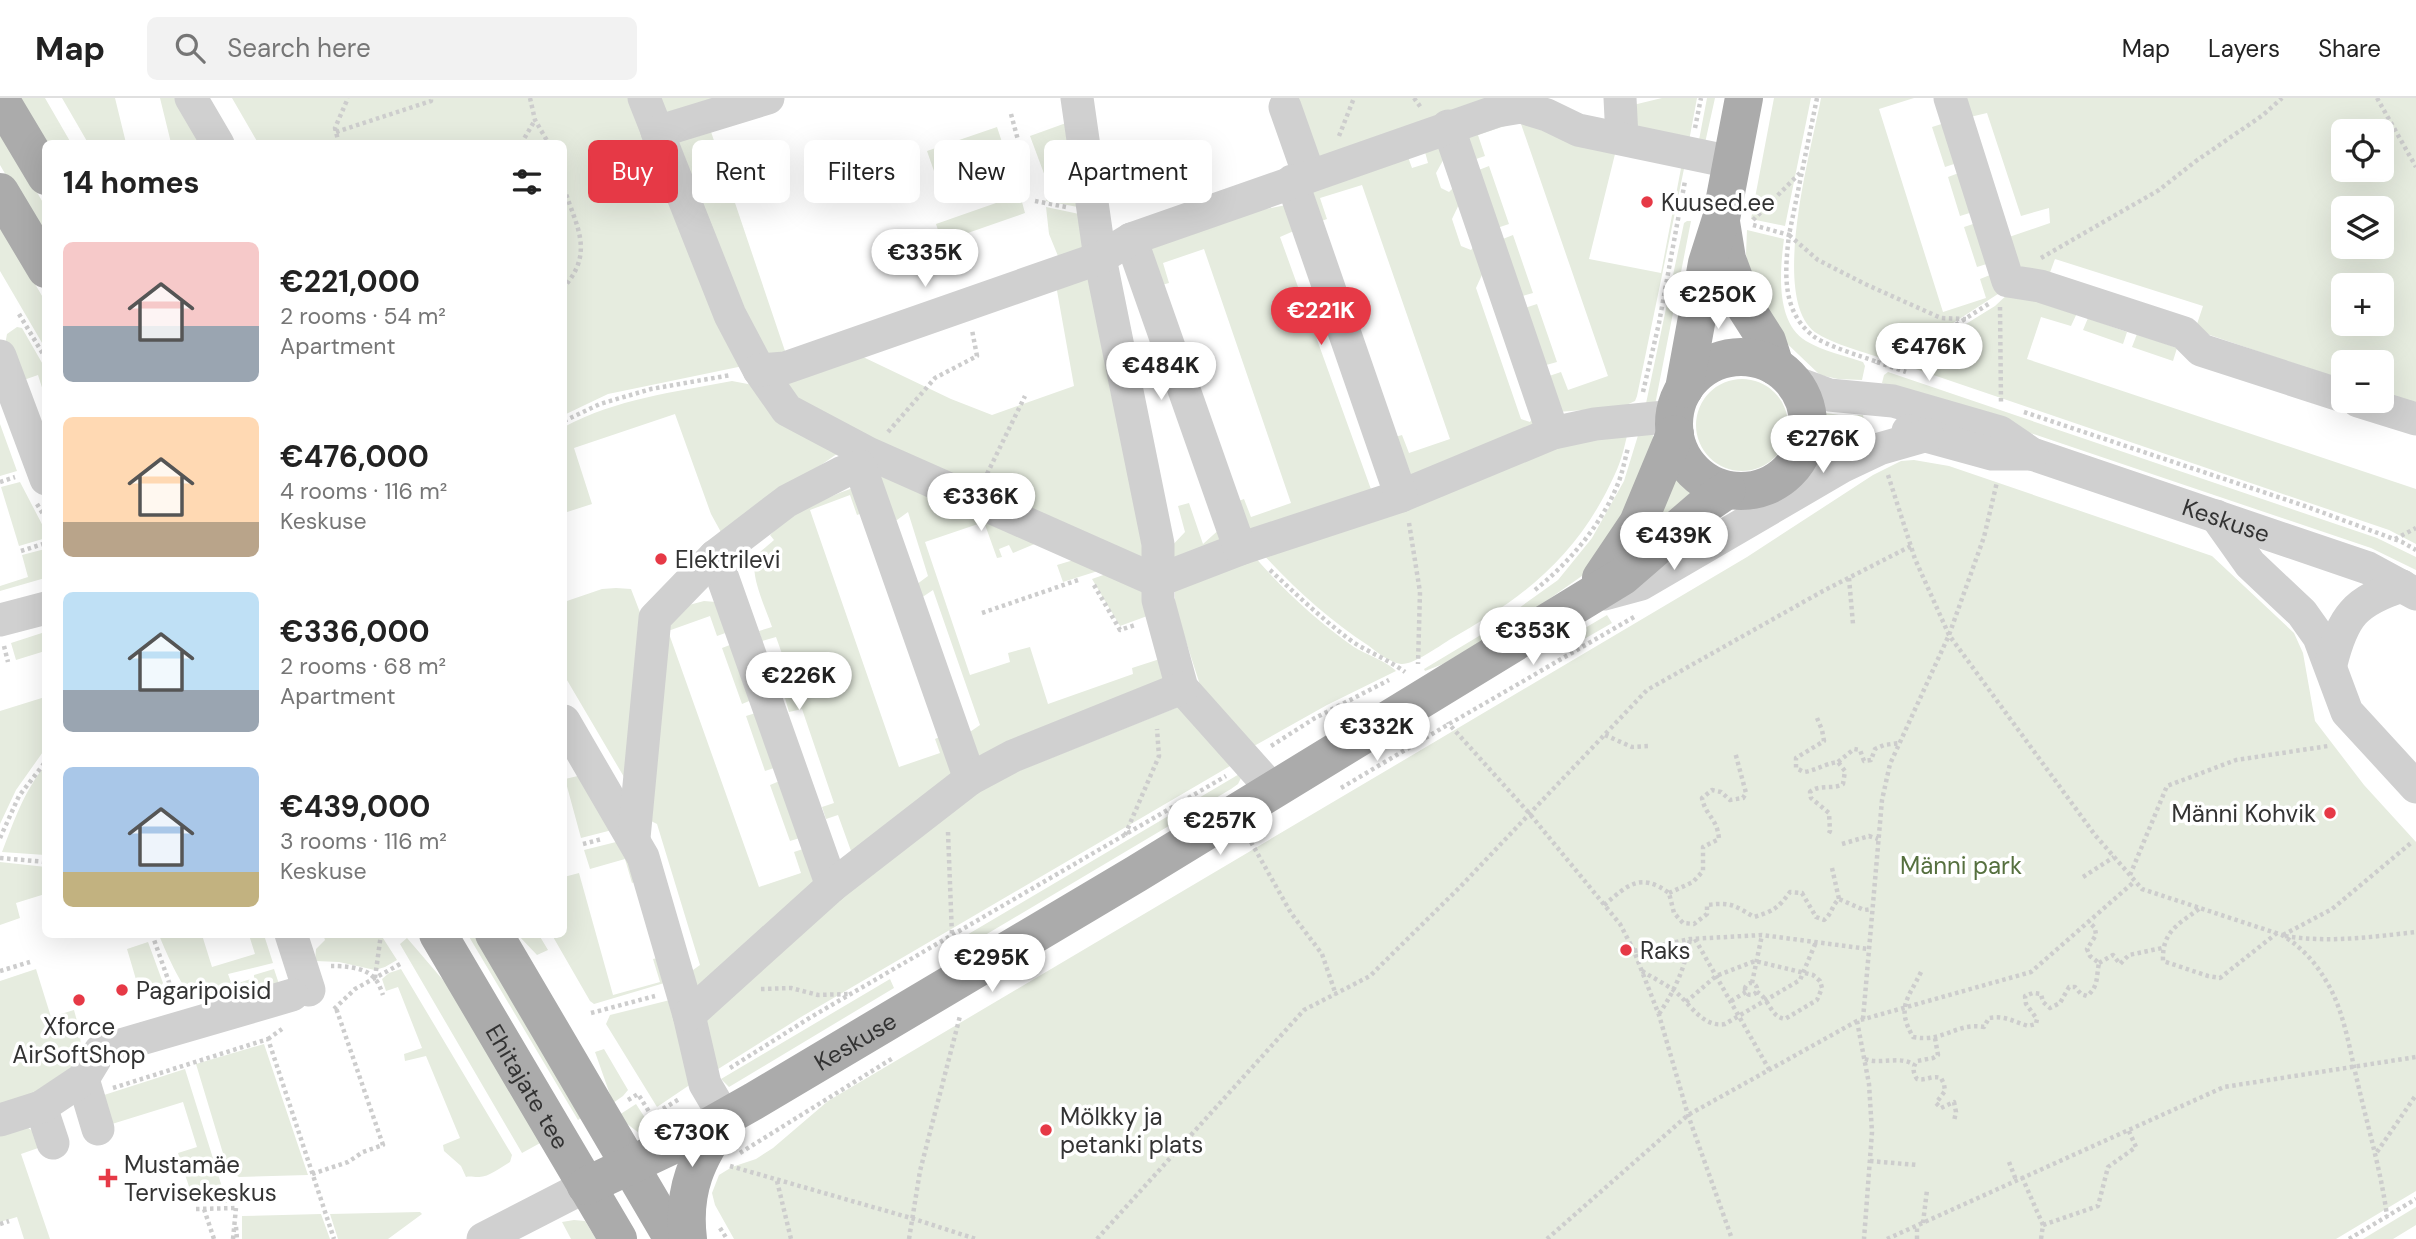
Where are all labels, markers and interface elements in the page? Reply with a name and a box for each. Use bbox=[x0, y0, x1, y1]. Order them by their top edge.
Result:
search box bbox=[147, 17, 637, 80]
text: Map bbox=[35, 27, 105, 70]
icon: search bbox=[171, 29, 209, 67]
text: Search here bbox=[227, 31, 371, 65]
text: Map bbox=[2122, 33, 2170, 64]
text: Layers bbox=[2208, 33, 2280, 64]
text: Share bbox=[2318, 33, 2381, 64]
map controls bbox=[2331, 119, 2394, 413]
button: locate bbox=[2331, 119, 2394, 182]
chip: Buy bbox=[588, 140, 678, 203]
chip: Rent bbox=[692, 140, 790, 203]
chip: Filters bbox=[804, 140, 920, 203]
chip: New bbox=[934, 140, 1030, 203]
chip: Apartment bbox=[1044, 140, 1212, 203]
text: 14 homes bbox=[63, 163, 200, 202]
icon: filters bbox=[508, 163, 546, 201]
place label: Kuused.ee bbox=[1661, 187, 1775, 218]
marker: Kuused.ee bbox=[1639, 194, 1655, 210]
button: layers bbox=[2331, 196, 2394, 259]
pin: €335K bbox=[876, 230, 974, 289]
text: €335K bbox=[887, 237, 963, 267]
text: €221,000 bbox=[280, 262, 420, 301]
icon: home bbox=[119, 270, 203, 354]
pin: €250K bbox=[1669, 272, 1767, 331]
button: + bbox=[2331, 273, 2394, 336]
text: €250K bbox=[1680, 279, 1756, 309]
pin: €221K bbox=[1272, 288, 1370, 347]
text: €221K bbox=[1287, 295, 1355, 325]
text: 2 rooms · 54 m² bbox=[280, 301, 446, 331]
pin: €476K bbox=[1880, 324, 1978, 383]
text: Apartment bbox=[280, 331, 395, 361]
text: €476K bbox=[1892, 331, 1966, 361]
pin: €484K bbox=[1112, 342, 1210, 402]
text: €484K bbox=[1122, 350, 1200, 380]
button: − bbox=[2331, 350, 2394, 413]
pin: €276K bbox=[1774, 416, 1872, 475]
text: €276K bbox=[1787, 423, 1859, 453]
text: €476,000 bbox=[280, 437, 429, 476]
icon: home bbox=[119, 445, 203, 529]
pin: €336K bbox=[932, 474, 1030, 533]
text: 4 rooms · 116 m² bbox=[280, 476, 447, 506]
text: €336K bbox=[943, 481, 1019, 511]
street label: Keskuse bbox=[2178, 491, 2274, 549]
text: Keskuse bbox=[280, 506, 367, 536]
pin: €439K bbox=[1625, 512, 1723, 572]
text: €439K bbox=[1636, 520, 1712, 550]
place label: Elektrilevi bbox=[675, 544, 781, 575]
marker: Elektrilevi bbox=[653, 551, 669, 567]
pin: €353K bbox=[1484, 608, 1582, 667]
text: €336,000 bbox=[280, 612, 430, 651]
text: €353K bbox=[1495, 615, 1571, 645]
icon: home bbox=[119, 620, 203, 704]
text: 2 rooms · 68 m² bbox=[280, 651, 446, 681]
pin: €226K bbox=[750, 652, 848, 712]
text: €226K bbox=[762, 660, 836, 690]
text: Apartment bbox=[280, 681, 395, 711]
pin: €332K bbox=[1328, 704, 1426, 763]
text: €332K bbox=[1340, 711, 1414, 741]
text: €439,000 bbox=[280, 787, 430, 826]
icon: home bbox=[119, 795, 203, 879]
pin: €257K bbox=[1171, 798, 1269, 857]
place label: Männi Kohvik bbox=[2172, 798, 2316, 829]
text: €257K bbox=[1184, 805, 1256, 835]
marker: Männi Kohvik bbox=[2322, 805, 2338, 821]
text: 3 rooms · 116 m² bbox=[280, 826, 447, 856]
park label: Männi park bbox=[1900, 850, 2022, 881]
text: Keskuse bbox=[280, 856, 367, 886]
pin: €295K bbox=[943, 934, 1041, 994]
place label: Raks bbox=[1640, 935, 1690, 966]
text: €295K bbox=[954, 942, 1030, 972]
marker: Raks bbox=[1618, 942, 1634, 958]
place label: Pagaripoisid bbox=[136, 975, 271, 1006]
marker: Pagaripoisid bbox=[114, 982, 130, 998]
marker: Xforce AirSoftShop bbox=[71, 992, 87, 1008]
street label: Keskuse bbox=[808, 1004, 902, 1077]
place label: Xforce AirSoftShop bbox=[12, 1011, 146, 1070]
street label: Ehitajate tee bbox=[479, 1018, 577, 1154]
place label: Mölkky ja petanki plats bbox=[1060, 1101, 1203, 1160]
pin: €730K bbox=[643, 1110, 741, 1169]
text: €730K bbox=[654, 1117, 730, 1147]
marker: Mölkky ja petanki plats bbox=[1038, 1122, 1054, 1138]
place label: Mustamäe Tervisekeskus bbox=[124, 1149, 277, 1208]
marker: Mustamäe Tervisekeskus bbox=[98, 1168, 118, 1188]

